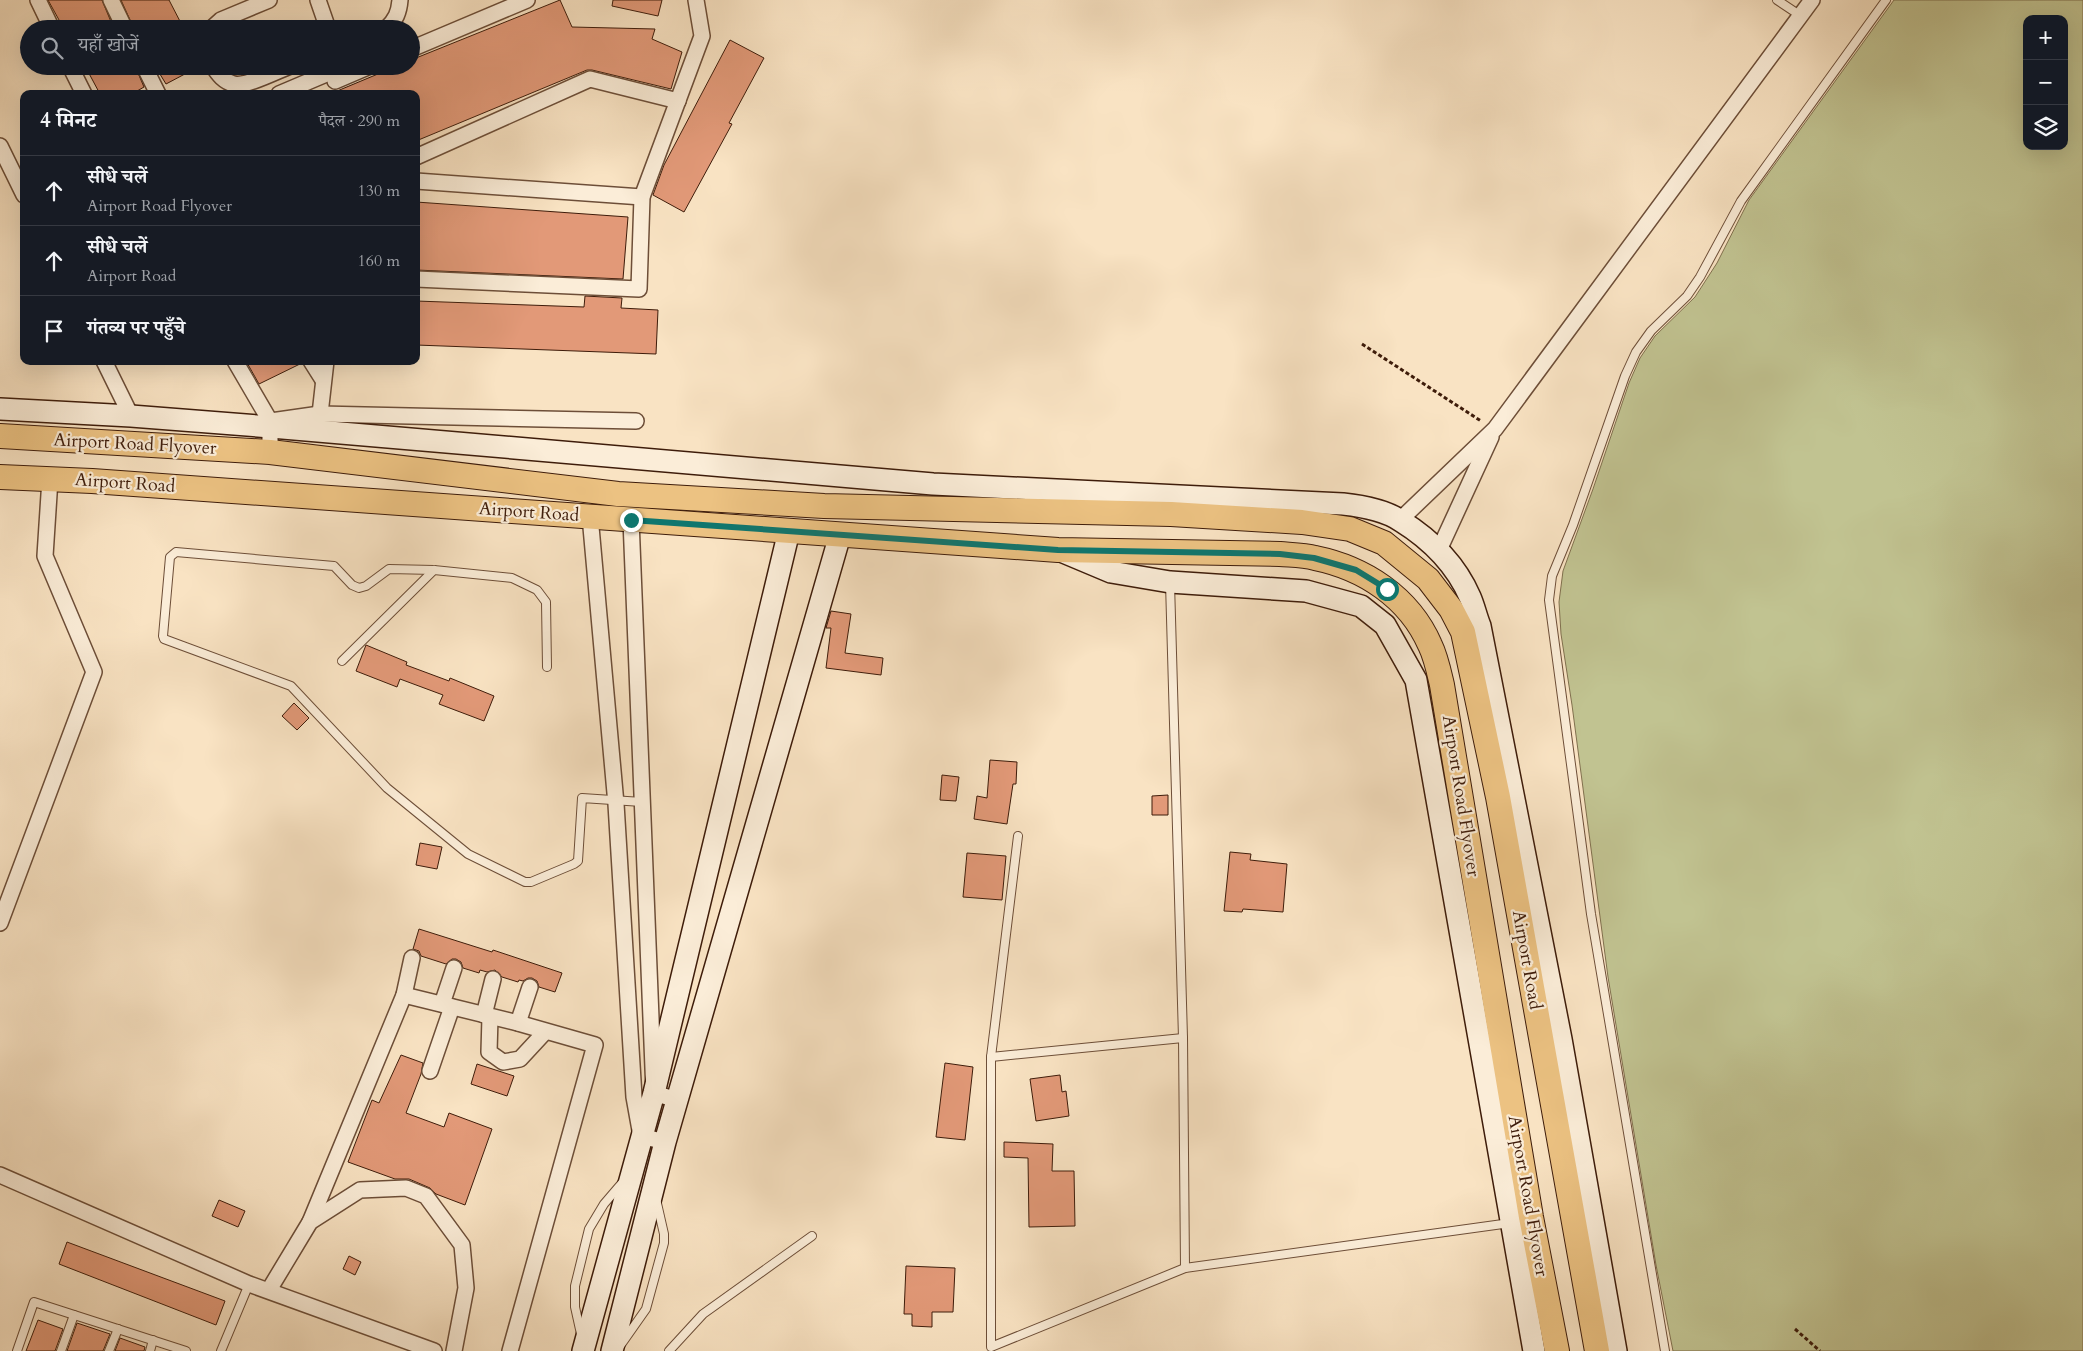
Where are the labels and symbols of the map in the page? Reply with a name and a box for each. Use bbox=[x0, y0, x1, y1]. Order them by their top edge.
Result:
street label: Airport Road Flyover bbox=[53, 427, 218, 461]
street label: Airport Road bbox=[74, 467, 176, 499]
street label: Airport Road bbox=[478, 496, 580, 528]
route end bbox=[620, 509, 643, 532]
route start bbox=[1376, 578, 1399, 601]
street label: Airport Road Flyover bbox=[1436, 713, 1486, 879]
street label: Airport Road bbox=[1506, 908, 1548, 1012]
street label: Airport Road Flyover bbox=[1502, 1113, 1555, 1279]

